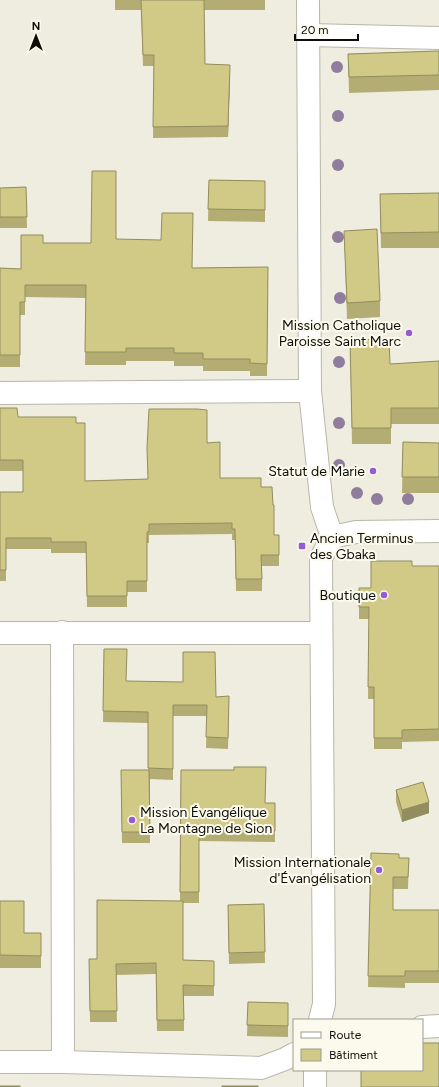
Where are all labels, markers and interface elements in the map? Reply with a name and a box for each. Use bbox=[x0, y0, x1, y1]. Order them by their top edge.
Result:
north arrow bbox=[16, 16, 56, 56]
scale bar bbox=[295, 16, 358, 42]
text: N bbox=[32, 20, 40, 33]
text: 20 m bbox=[301, 23, 329, 37]
place label: Mission Catholique Paroisse Saint Marc bbox=[279, 317, 401, 350]
marker: Mission Catholique Paroisse Saint Marc bbox=[404, 328, 414, 338]
place label: Statut de Marie bbox=[268, 463, 365, 480]
marker: Statut de Marie bbox=[368, 466, 378, 476]
place label: Ancien Terminus des Gbaka bbox=[310, 530, 414, 563]
marker: Ancien Terminus des Gbaka bbox=[297, 541, 307, 551]
place label: Boutique bbox=[319, 587, 376, 604]
marker: Boutique bbox=[379, 590, 389, 600]
place label: Mission Évangélique La Montagne de Sion bbox=[140, 804, 272, 837]
marker: Mission Évangélique La Montagne de Sion bbox=[127, 815, 137, 825]
place label: Mission Internationale d'Évangélisation bbox=[234, 854, 371, 887]
marker: Mission Internationale d'Évangélisation bbox=[374, 865, 384, 875]
legend bbox=[293, 1019, 423, 1071]
text: Route bbox=[329, 1028, 362, 1042]
text: Bâtiment bbox=[329, 1048, 378, 1062]

